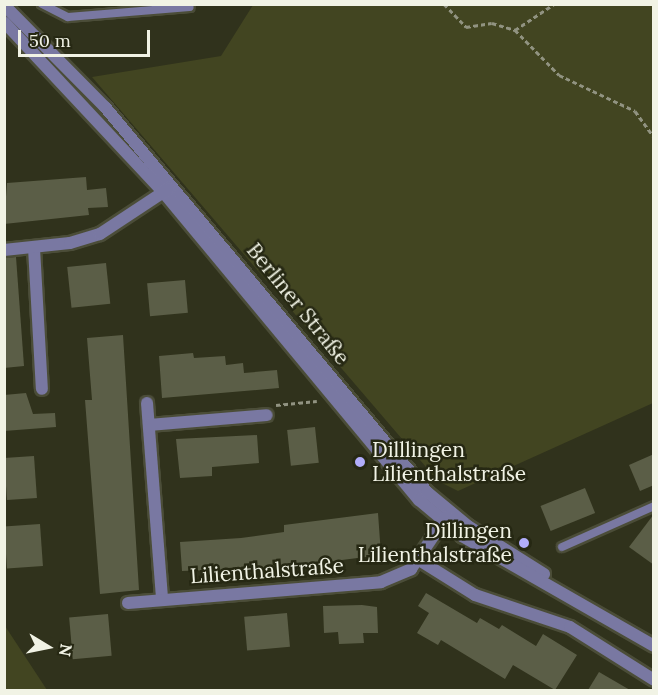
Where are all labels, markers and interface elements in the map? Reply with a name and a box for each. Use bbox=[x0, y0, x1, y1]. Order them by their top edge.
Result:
scale bar bbox=[21, 18, 153, 56]
text: 50 m bbox=[29, 29, 71, 52]
street label: Berliner Straße bbox=[241, 238, 355, 370]
place label: Dilllingen Lilienthalstraße bbox=[372, 437, 526, 487]
marker: Dilllingen Lilienthalstraße bbox=[353, 455, 367, 469]
place label: Dillingen Lilienthalstraße bbox=[358, 518, 512, 568]
marker: Dillingen Lilienthalstraße bbox=[517, 536, 531, 550]
street label: Lilienthalstraße bbox=[189, 553, 345, 589]
north arrow bbox=[18, 617, 78, 677]
text: N bbox=[55, 642, 77, 658]

